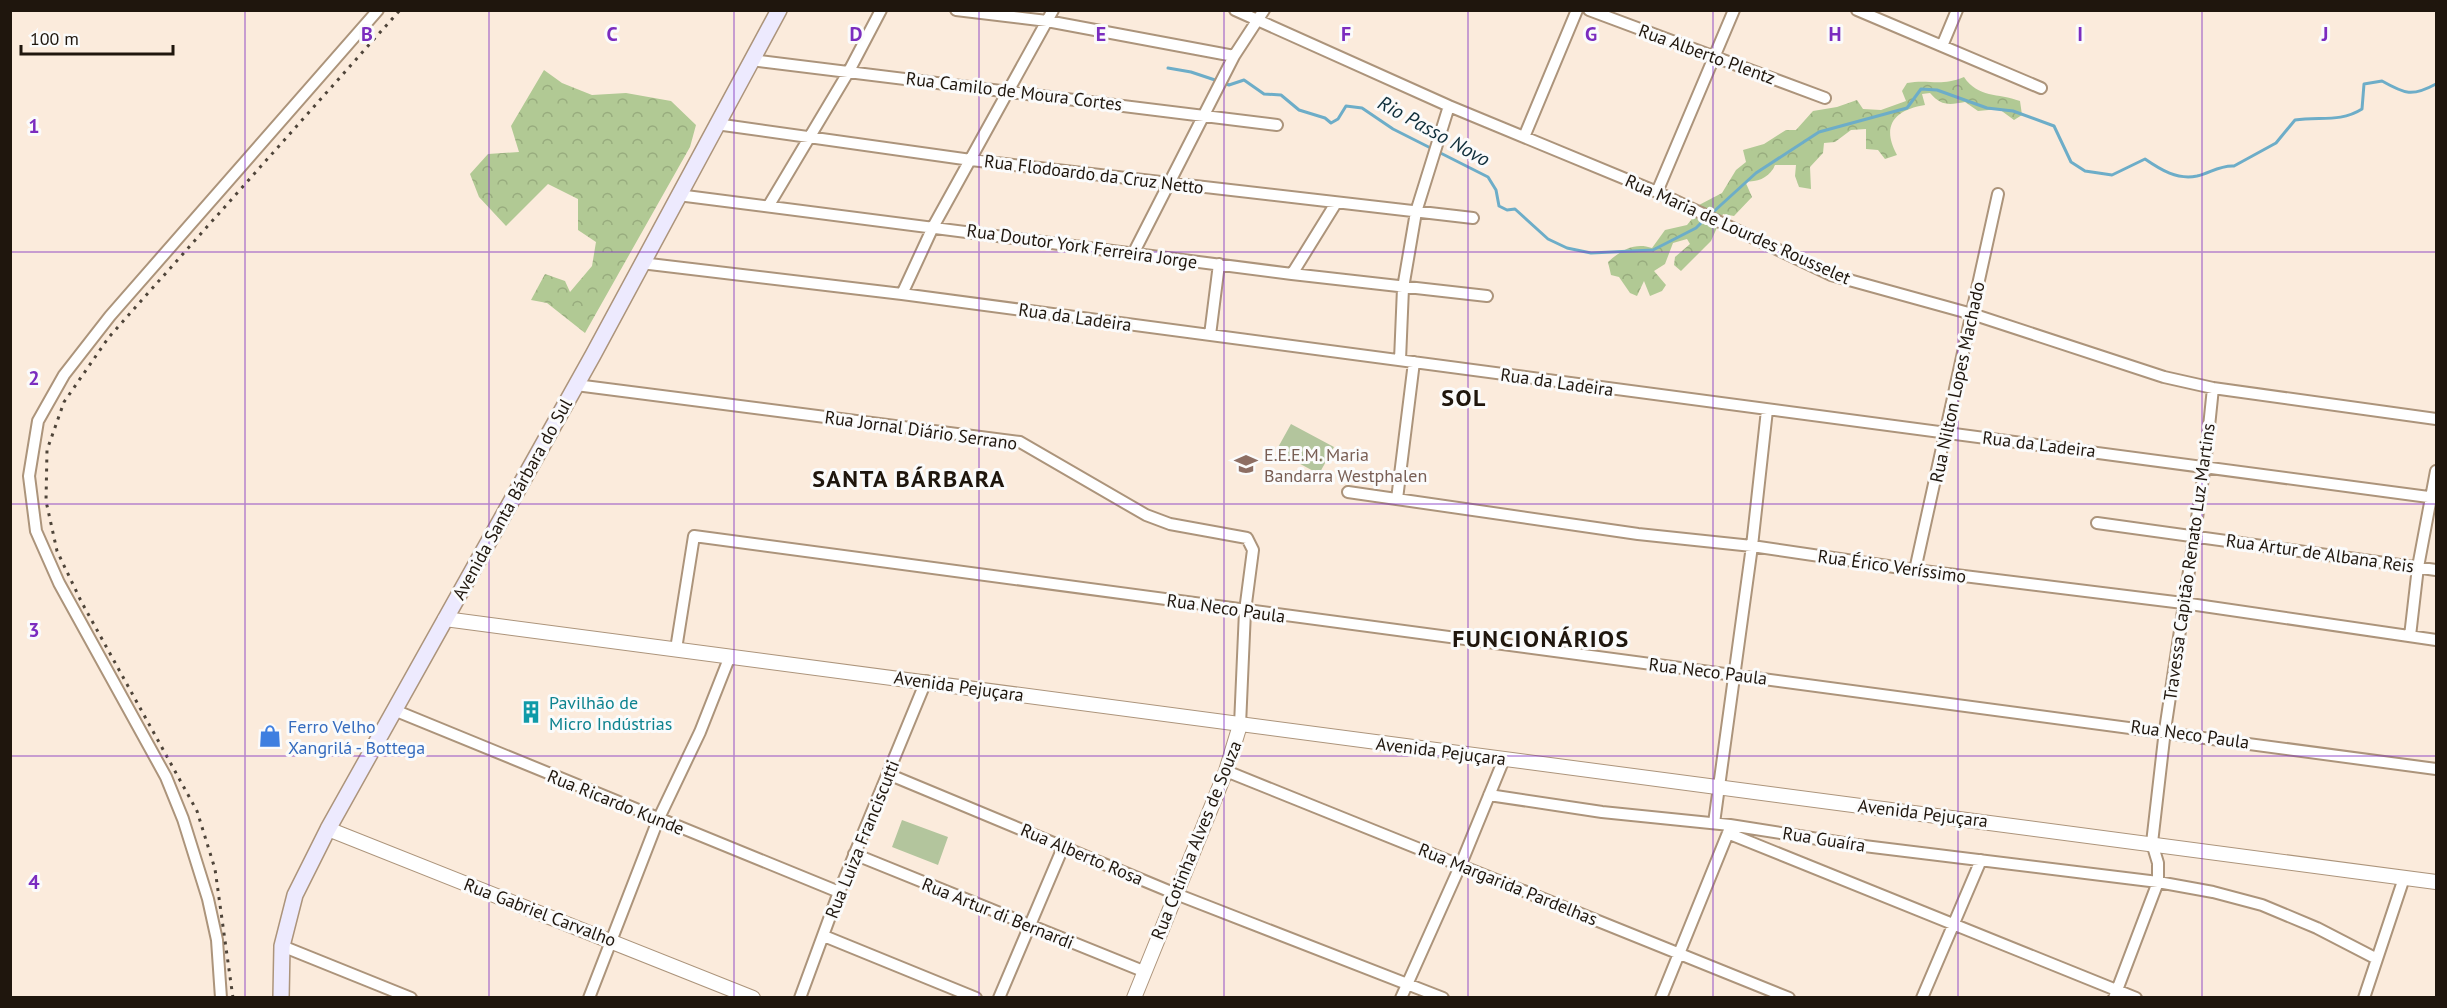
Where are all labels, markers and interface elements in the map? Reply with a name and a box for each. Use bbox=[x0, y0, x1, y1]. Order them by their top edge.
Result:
scale bar bbox=[21, 18, 172, 56]
street label: Rua Alberto Plentz bbox=[1636, 19, 1778, 89]
text: B bbox=[361, 21, 373, 47]
text: C bbox=[606, 21, 618, 47]
text: D bbox=[850, 21, 863, 47]
text: E bbox=[1096, 21, 1106, 47]
text: F bbox=[1341, 21, 1351, 47]
text: G bbox=[1585, 21, 1597, 47]
text: H bbox=[1828, 21, 1842, 47]
text: I bbox=[2077, 21, 2083, 47]
text: J bbox=[2321, 21, 2328, 47]
text: 100 m bbox=[30, 27, 79, 50]
street label: Rua Camilo de Moura Cortes bbox=[905, 66, 1123, 116]
water label: Rio Passo Novo bbox=[1373, 90, 1495, 172]
text: 1 bbox=[28, 113, 40, 139]
street label: Rua Flodoardo da Cruz Netto bbox=[983, 149, 1205, 199]
street label: Rua Maria de Lourdes Rousselet bbox=[1622, 169, 1854, 289]
street label: Rua Doutor York Ferreira Jorge bbox=[965, 218, 1199, 274]
street label: Rua Nilton Lopes Machado bbox=[1924, 279, 1990, 485]
street label: Rua da Ladeira bbox=[1017, 298, 1133, 336]
street label: Rua da Ladeira bbox=[1499, 363, 1615, 401]
text: 2 bbox=[28, 365, 40, 391]
district label: SOL bbox=[1441, 382, 1487, 413]
street label: Avenida Santa Bárbara do Sul bbox=[447, 394, 577, 604]
street label: Rua Jornal Diário Serrano bbox=[823, 405, 1019, 455]
street label: Travessa Capitão Renato Luz Martins bbox=[2158, 422, 2220, 702]
street label: Rua da Ladeira bbox=[1981, 426, 2097, 462]
place label: E.E.E.M. Maria Bandarra Westphalen bbox=[1264, 443, 1427, 487]
school or university icon: E.E.E.M. Maria Bandarra Westphalen bbox=[1233, 451, 1259, 477]
district label: SANTA BÁRBARA bbox=[812, 463, 1006, 494]
street label: Rua Artur de Albana Reis bbox=[2224, 528, 2416, 578]
street label: Rua Érico Veríssimo bbox=[1816, 544, 1968, 588]
street label: Rua Neco Paula bbox=[1165, 588, 1287, 628]
text: 3 bbox=[28, 617, 40, 643]
district label: FUNCIONÁRIOS bbox=[1452, 623, 1630, 654]
street label: Rua Neco Paula bbox=[1647, 652, 1769, 690]
street label: Avenida Pejuçara bbox=[893, 666, 1025, 706]
place label: Pavilhão de Micro Indústrias bbox=[549, 691, 672, 735]
building icon: Pavilhão de Micro Indústrias bbox=[518, 699, 544, 725]
street label: Rua Neco Paula bbox=[2129, 714, 2251, 754]
place label: Ferro Velho Xangrilá - Bottega bbox=[288, 715, 425, 759]
shop icon: Ferro Velho Xangrilá - Bottega bbox=[257, 723, 283, 749]
street label: Avenida Pejuçara bbox=[1375, 732, 1507, 770]
street label: Rua Cotinha Alves de Souza bbox=[1146, 737, 1246, 943]
street label: Rua Luiza Franciscutti bbox=[820, 756, 904, 922]
street label: Rua Ricardo Kunde bbox=[544, 764, 688, 840]
street label: Avenida Pejuçara bbox=[1857, 794, 1989, 832]
street label: Rua Alberto Rosa bbox=[1017, 818, 1147, 890]
street label: Rua Guaíra bbox=[1781, 821, 1867, 857]
street label: Rua Margarida Pardelhas bbox=[1415, 838, 1601, 930]
text: 4 bbox=[28, 869, 40, 895]
street label: Rua Gabriel Carvalho bbox=[461, 872, 619, 952]
street label: Rua Artur di Bernardi bbox=[919, 872, 1077, 954]

